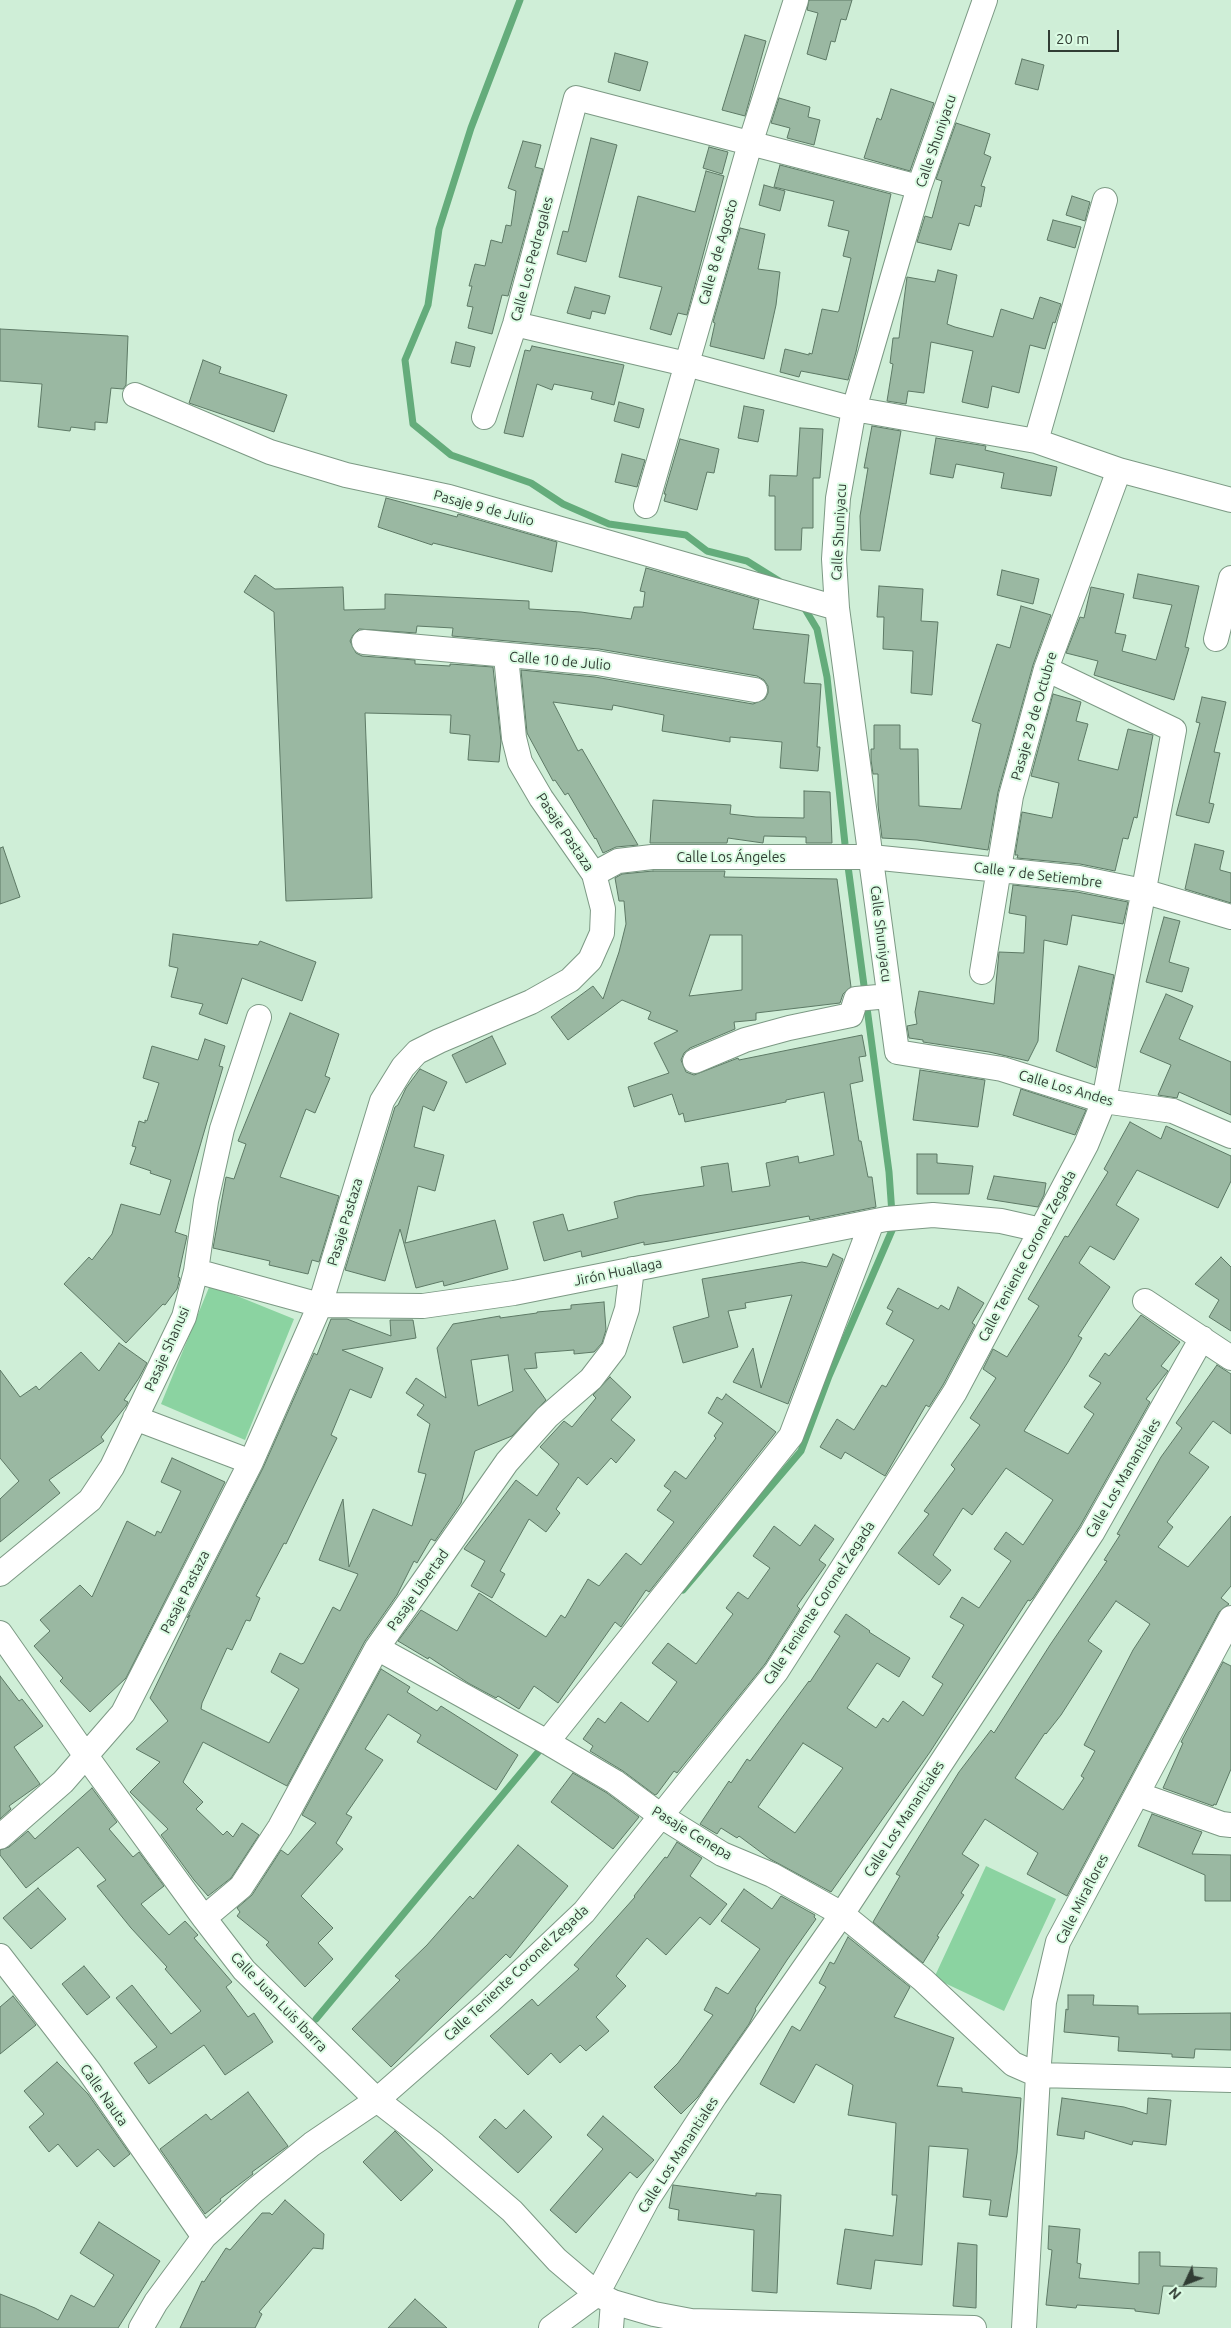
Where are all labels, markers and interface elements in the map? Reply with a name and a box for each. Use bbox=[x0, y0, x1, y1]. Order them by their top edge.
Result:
scale bar bbox=[1051, 20, 1122, 52]
text: 20 m bbox=[1056, 30, 1089, 47]
street label: Calle Shuniyacu bbox=[912, 92, 960, 190]
street label: Calle Los Pedregales bbox=[507, 195, 557, 323]
street label: Calle 8 de Agosto bbox=[695, 197, 741, 307]
street label: Calle Shuniyacu bbox=[828, 483, 850, 581]
street label: Pasaje 9 de Julio bbox=[432, 487, 536, 529]
street label: Calle 10 de Julio bbox=[508, 648, 612, 674]
street label: Pasaje 29 de Octubre bbox=[1008, 650, 1060, 782]
street label: Pasaje Pastaza bbox=[533, 790, 597, 874]
street label: Calle Los Ángeles bbox=[676, 849, 786, 865]
street label: Calle 7 de Setiembre bbox=[973, 859, 1103, 891]
street label: Calle Shuniyacu bbox=[867, 885, 895, 983]
street label: Calle Los Andes bbox=[1017, 1066, 1115, 1110]
street label: Calle Teniente Coronel Zegada bbox=[975, 1167, 1079, 1345]
street label: Pasaje Pastaza bbox=[324, 1176, 366, 1268]
street label: Jirón Huallaga bbox=[572, 1254, 664, 1290]
street label: Pasaje Shanusi bbox=[141, 1304, 193, 1394]
street label: Calle Los Manantiales bbox=[1082, 1415, 1164, 1541]
street label: Calle Teniente Coronel Zegada bbox=[760, 1518, 878, 1688]
street label: Pasaje Libertad bbox=[384, 1546, 452, 1634]
street label: Pasaje Pastaza bbox=[157, 1548, 213, 1636]
street label: Calle Los Manantiales bbox=[860, 1758, 948, 1880]
street label: Pasaje Cenepa bbox=[649, 1803, 735, 1863]
street label: Calle Miraflores bbox=[1052, 1851, 1112, 1947]
street label: Calle Teniente Coronel Zegada bbox=[440, 1902, 592, 2044]
street label: Calle Juan Luis Ibarra bbox=[227, 1949, 331, 2055]
street label: Calle Nauta bbox=[76, 2061, 132, 2129]
street label: Calle Los Manantiales bbox=[634, 2094, 722, 2216]
north arrow bbox=[1161, 2258, 1211, 2308]
text: N bbox=[1166, 2284, 1184, 2303]

